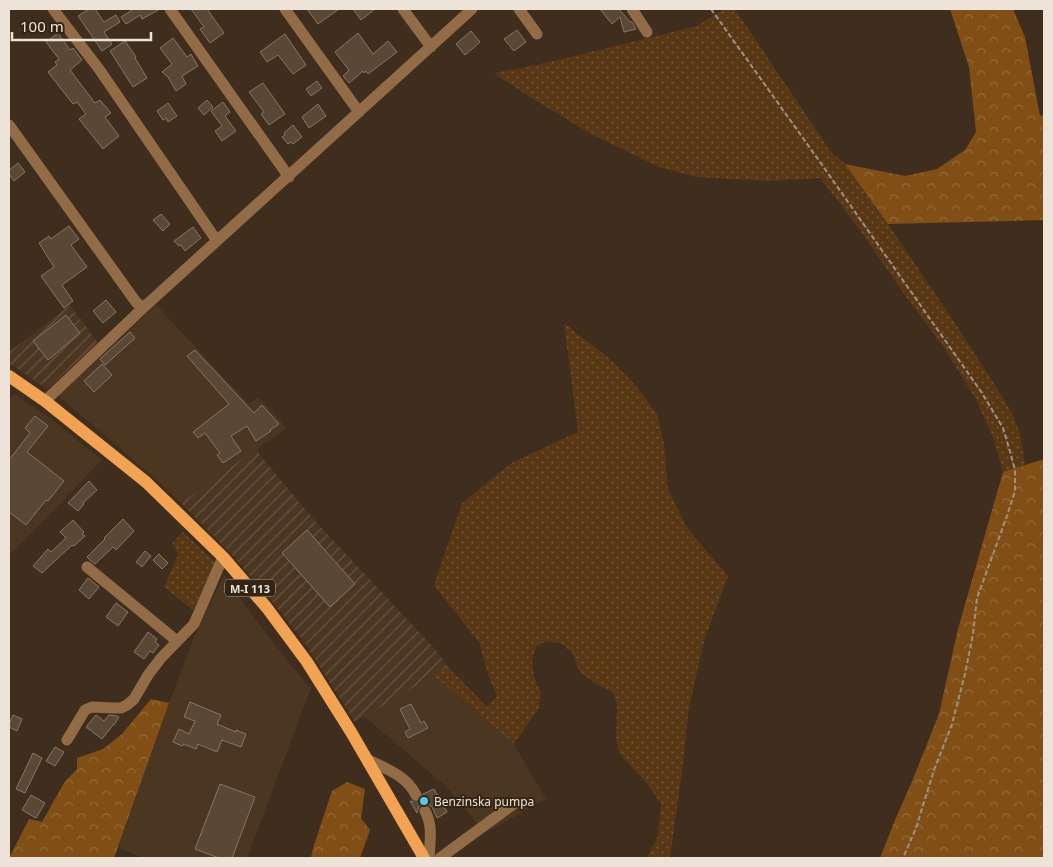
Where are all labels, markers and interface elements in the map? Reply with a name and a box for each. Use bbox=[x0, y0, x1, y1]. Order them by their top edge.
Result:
scale bar bbox=[12, 10, 151, 42]
text: 100 m bbox=[20, 16, 64, 36]
road number: M-I 113 bbox=[225, 580, 275, 596]
place label: Benzinska pumpa bbox=[434, 793, 534, 810]
marker: Benzinska pumpa bbox=[418, 795, 430, 807]

